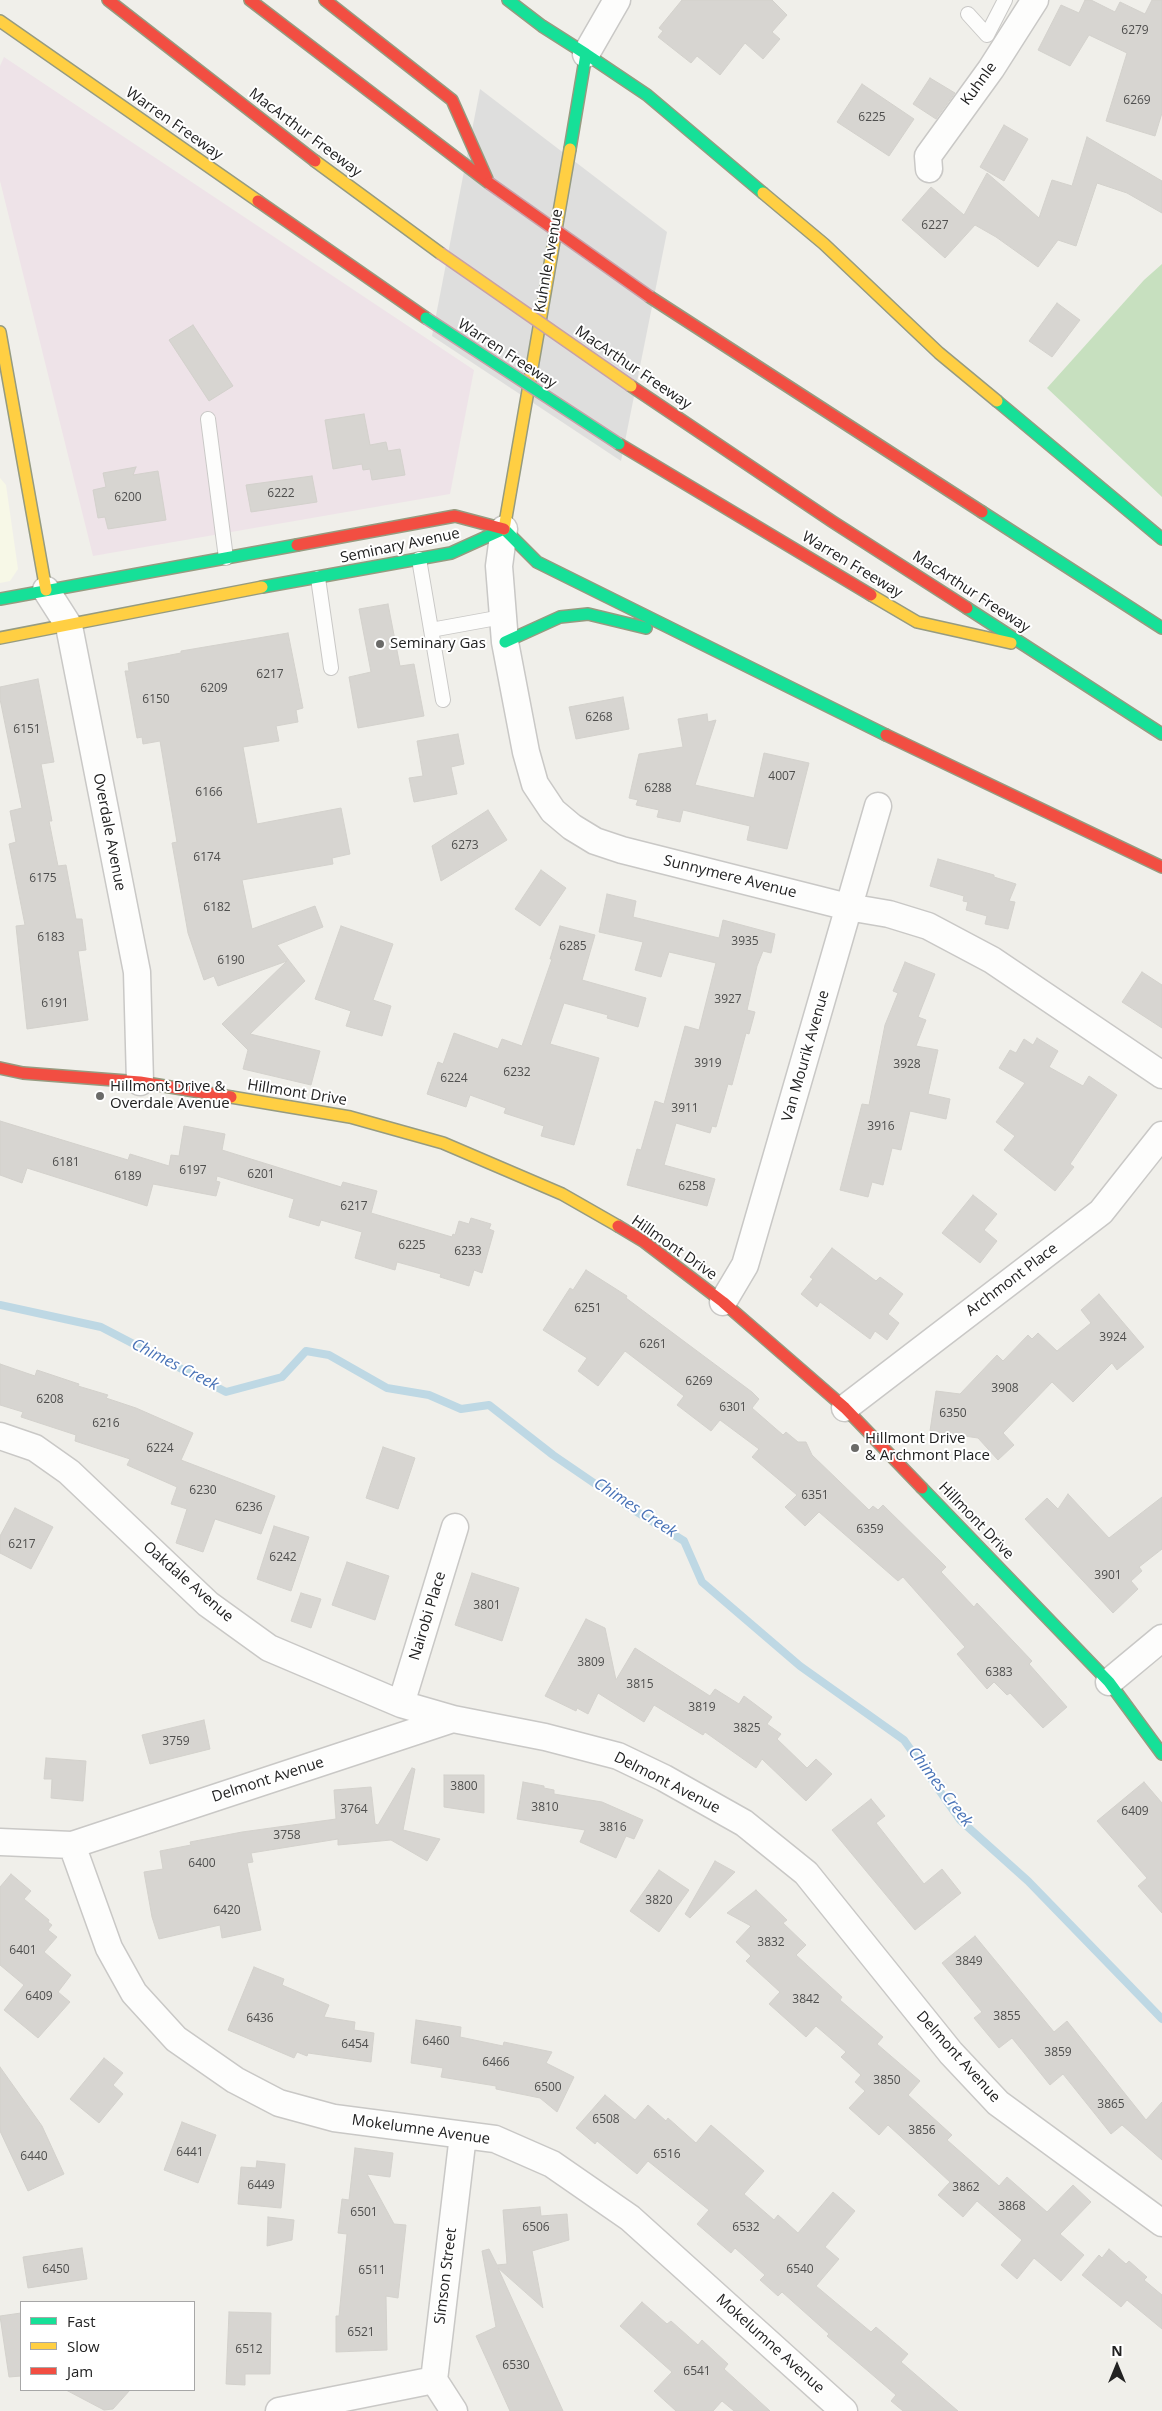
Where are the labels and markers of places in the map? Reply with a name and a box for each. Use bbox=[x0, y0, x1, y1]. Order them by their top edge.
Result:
place label: Seminary Gas bbox=[390, 635, 486, 653]
marker: Seminary Gas bbox=[374, 638, 386, 650]
place label: Hillmont Drive & Overdale Avenue bbox=[110, 1078, 230, 1113]
marker: Hillmont Drive & Overdale Avenue bbox=[94, 1090, 106, 1102]
place label: Hillmont Drive & Archmont Place bbox=[865, 1430, 990, 1465]
marker: Hillmont Drive & Archmont Place bbox=[849, 1442, 861, 1454]

